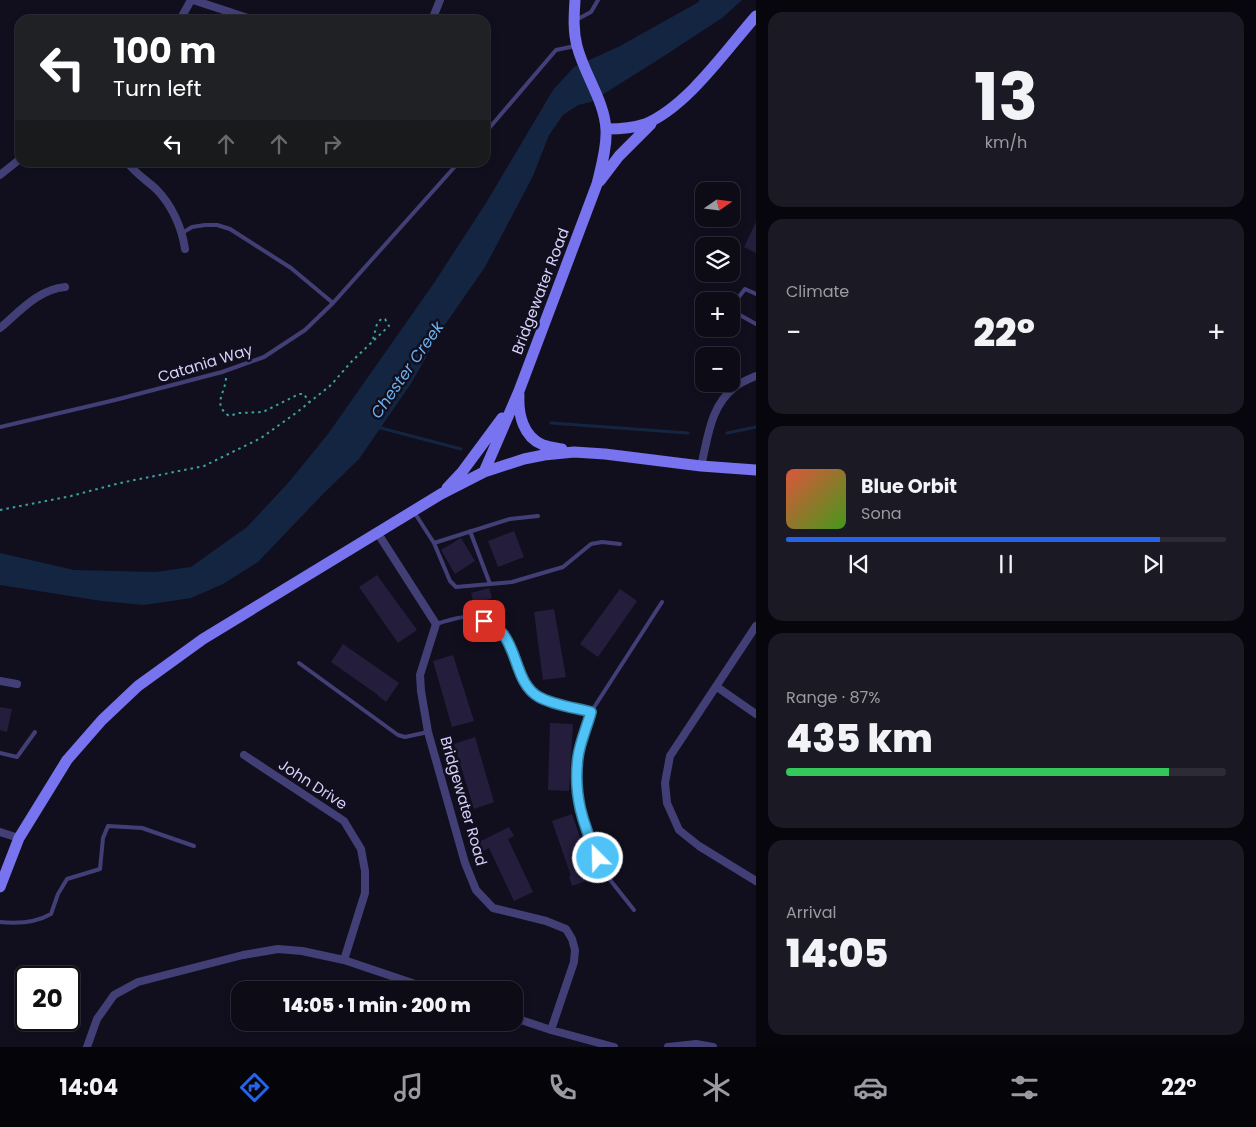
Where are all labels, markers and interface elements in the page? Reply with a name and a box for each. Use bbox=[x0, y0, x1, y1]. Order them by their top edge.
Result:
text: 100 m bbox=[113, 26, 216, 75]
icon: left bbox=[30, 35, 95, 100]
text: 13 bbox=[974, 52, 1038, 143]
text: Turn left bbox=[113, 73, 201, 104]
icon: left bbox=[159, 130, 187, 158]
icon: ahead bbox=[212, 130, 240, 158]
icon: ahead bbox=[265, 130, 293, 158]
icon: right bbox=[318, 130, 346, 158]
text: km/h bbox=[985, 131, 1027, 154]
north arrow bbox=[695, 182, 740, 228]
map controls bbox=[695, 182, 740, 392]
street label: Bridgewater Road bbox=[506, 225, 574, 357]
button: layers bbox=[695, 237, 740, 282]
text: Climate bbox=[786, 280, 849, 303]
button: + bbox=[695, 292, 740, 337]
text: 22° bbox=[973, 306, 1035, 359]
text: − bbox=[786, 313, 801, 352]
text: + bbox=[1207, 313, 1226, 352]
water label: Chester Creek bbox=[365, 316, 449, 423]
street label: Catania Way bbox=[155, 338, 255, 387]
button: − bbox=[695, 347, 740, 392]
text: Blue Orbit bbox=[861, 473, 957, 500]
text: Sona bbox=[861, 502, 902, 525]
icon: previous bbox=[845, 550, 873, 578]
icon: pause bbox=[992, 550, 1020, 578]
icon: next bbox=[1139, 550, 1167, 578]
pin bbox=[463, 600, 505, 642]
icon: arrive bbox=[470, 607, 498, 635]
text: Range · 87% bbox=[786, 686, 880, 709]
text: 435 km bbox=[786, 712, 933, 765]
street label: Bridgewater Road bbox=[435, 734, 493, 868]
street label: John Drive bbox=[274, 754, 352, 814]
position arrow bbox=[571, 831, 623, 883]
text: Arrival bbox=[786, 901, 836, 924]
text: 14:05 bbox=[786, 927, 888, 980]
speed limit sign: 20 bbox=[15, 966, 80, 1031]
text: 14:05 · 1 min · 200 m bbox=[283, 992, 471, 1019]
icon: directions bbox=[237, 1070, 272, 1105]
icon: music bbox=[391, 1070, 426, 1105]
icon: phone bbox=[545, 1070, 580, 1105]
icon: climate bbox=[699, 1070, 734, 1105]
icon: car bbox=[853, 1070, 888, 1105]
icon: filters bbox=[1007, 1070, 1042, 1105]
text: 14:04 bbox=[60, 1072, 118, 1103]
text: 22° bbox=[1161, 1072, 1196, 1103]

